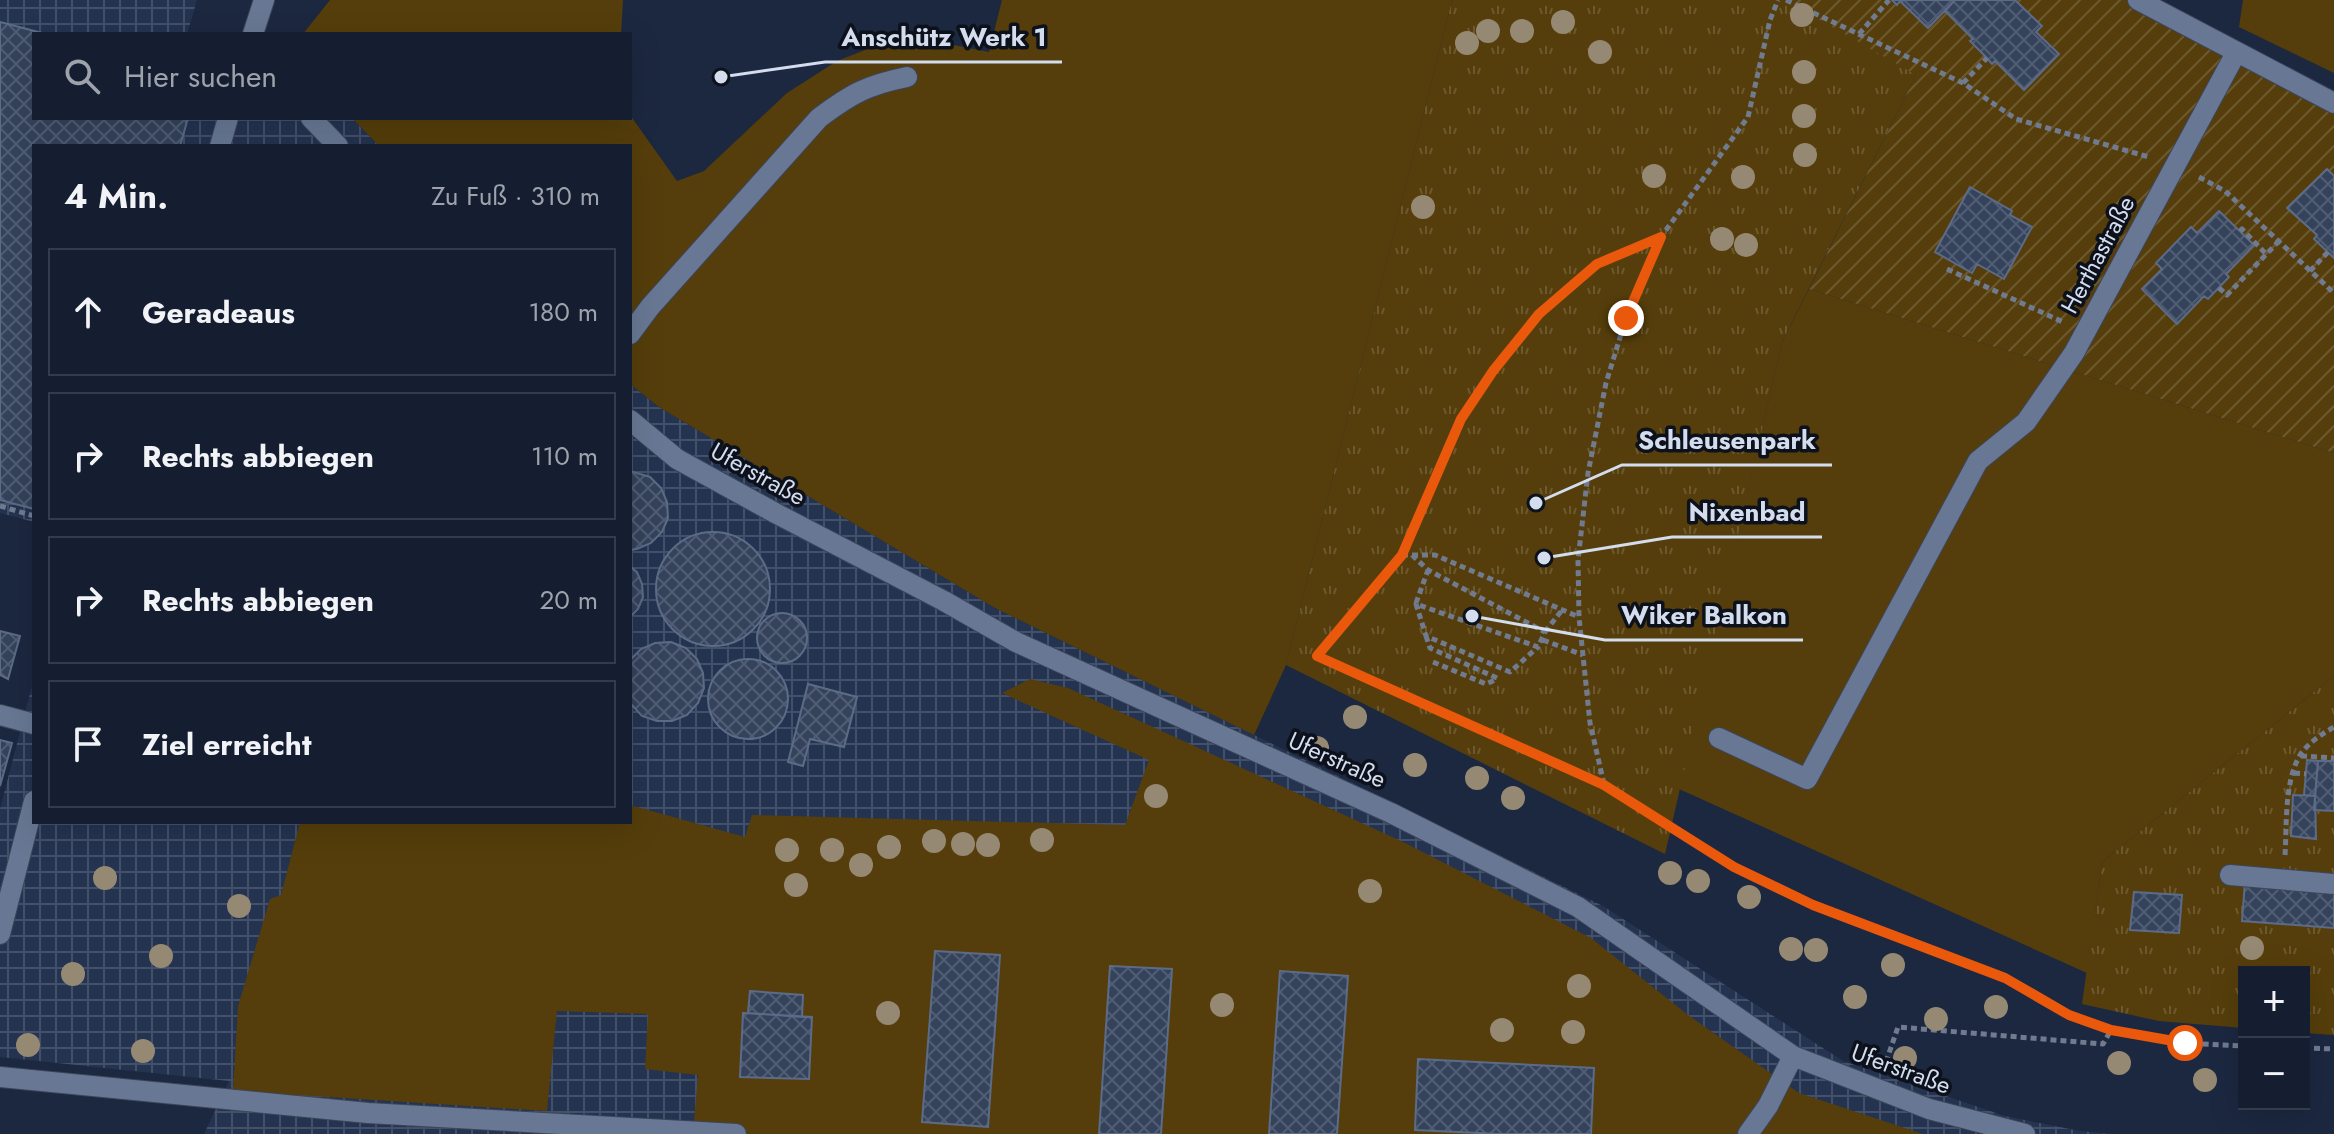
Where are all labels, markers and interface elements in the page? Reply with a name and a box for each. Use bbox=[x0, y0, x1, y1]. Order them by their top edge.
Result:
callout: Anschütz Werk 1 bbox=[825, 12, 1062, 62]
text: Anschütz Werk 1 bbox=[840, 18, 1047, 56]
search box bbox=[32, 32, 632, 120]
icon: search bbox=[60, 54, 104, 98]
text: Hier suchen bbox=[124, 55, 277, 98]
text: 4 Min. bbox=[64, 172, 168, 221]
text: Zu Fuß · 310 m bbox=[431, 177, 600, 215]
street label: Herthastraße bbox=[2052, 190, 2143, 320]
icon: ahead bbox=[66, 290, 110, 334]
text: Geradeaus bbox=[142, 291, 295, 334]
text: 180 m bbox=[528, 293, 598, 331]
route end bbox=[1608, 300, 1644, 336]
callout: Schleusenpark bbox=[1622, 415, 1832, 465]
text: Schleusenpark bbox=[1638, 421, 1816, 459]
street label: Uferstraße bbox=[704, 433, 812, 514]
icon: right bbox=[66, 434, 110, 478]
text: Rechts abbiegen bbox=[142, 435, 374, 478]
text: 110 m bbox=[531, 437, 598, 475]
callout: Nixenbad bbox=[1672, 487, 1822, 537]
text: Nixenbad bbox=[1688, 493, 1806, 531]
icon: right bbox=[66, 578, 110, 622]
text: Rechts abbiegen bbox=[142, 579, 374, 622]
text: 20 m bbox=[540, 581, 598, 619]
callout: Wiker Balkon bbox=[1605, 590, 1803, 640]
text: Wiker Balkon bbox=[1621, 596, 1787, 634]
icon: arrive bbox=[66, 722, 110, 766]
street label: Uferstraße bbox=[1283, 722, 1392, 797]
text: Ziel erreicht bbox=[142, 723, 311, 766]
map controls bbox=[2238, 966, 2310, 1110]
button: + bbox=[2238, 966, 2310, 1038]
route start bbox=[2167, 1025, 2203, 1061]
street label: Uferstraße bbox=[1847, 1034, 1956, 1103]
button: − bbox=[2238, 1038, 2310, 1110]

